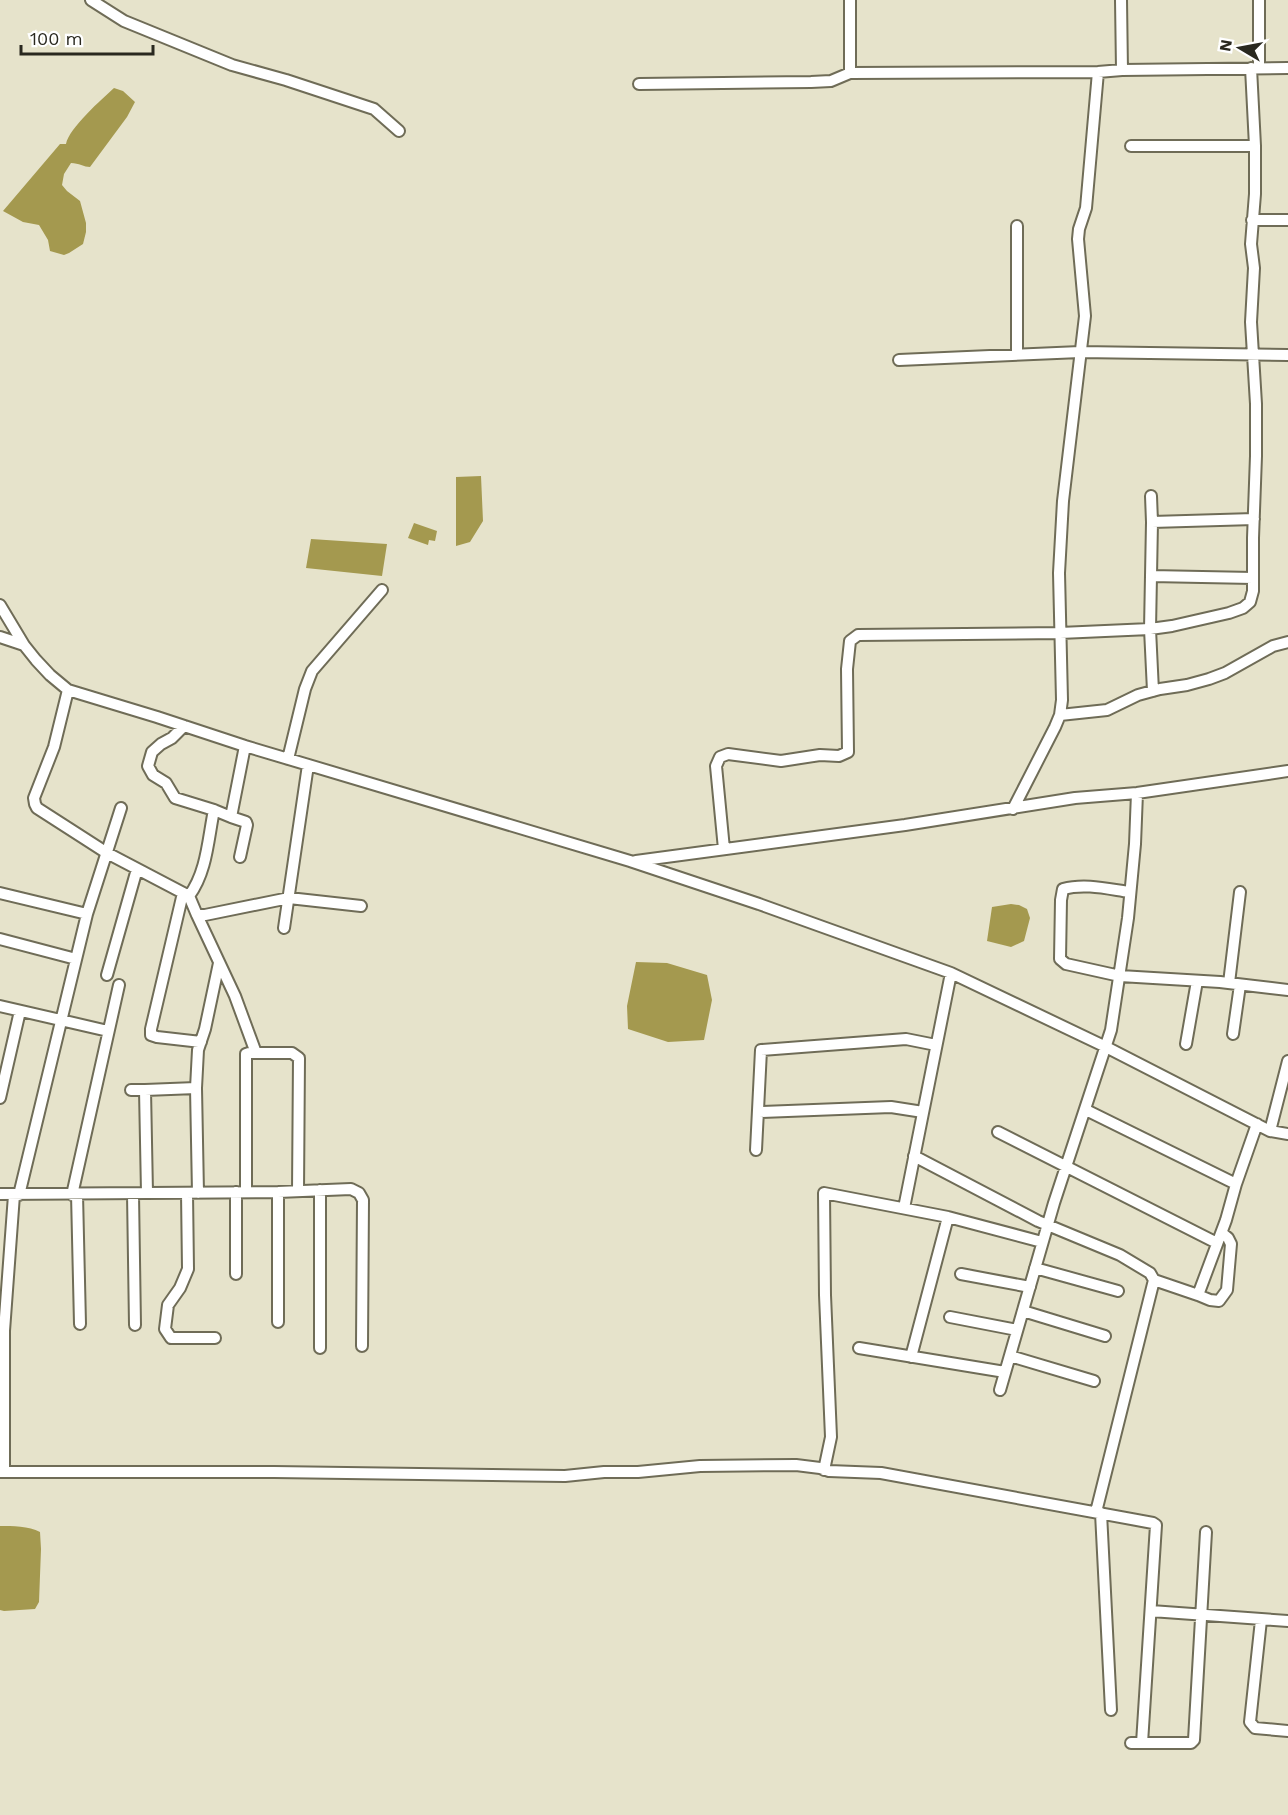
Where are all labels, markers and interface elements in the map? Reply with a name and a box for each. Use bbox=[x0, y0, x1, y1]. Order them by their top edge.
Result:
scale bar bbox=[21, 18, 153, 56]
north arrow bbox=[1210, 18, 1270, 78]
text: 100 m bbox=[30, 28, 83, 49]
text: N bbox=[1215, 38, 1236, 53]

